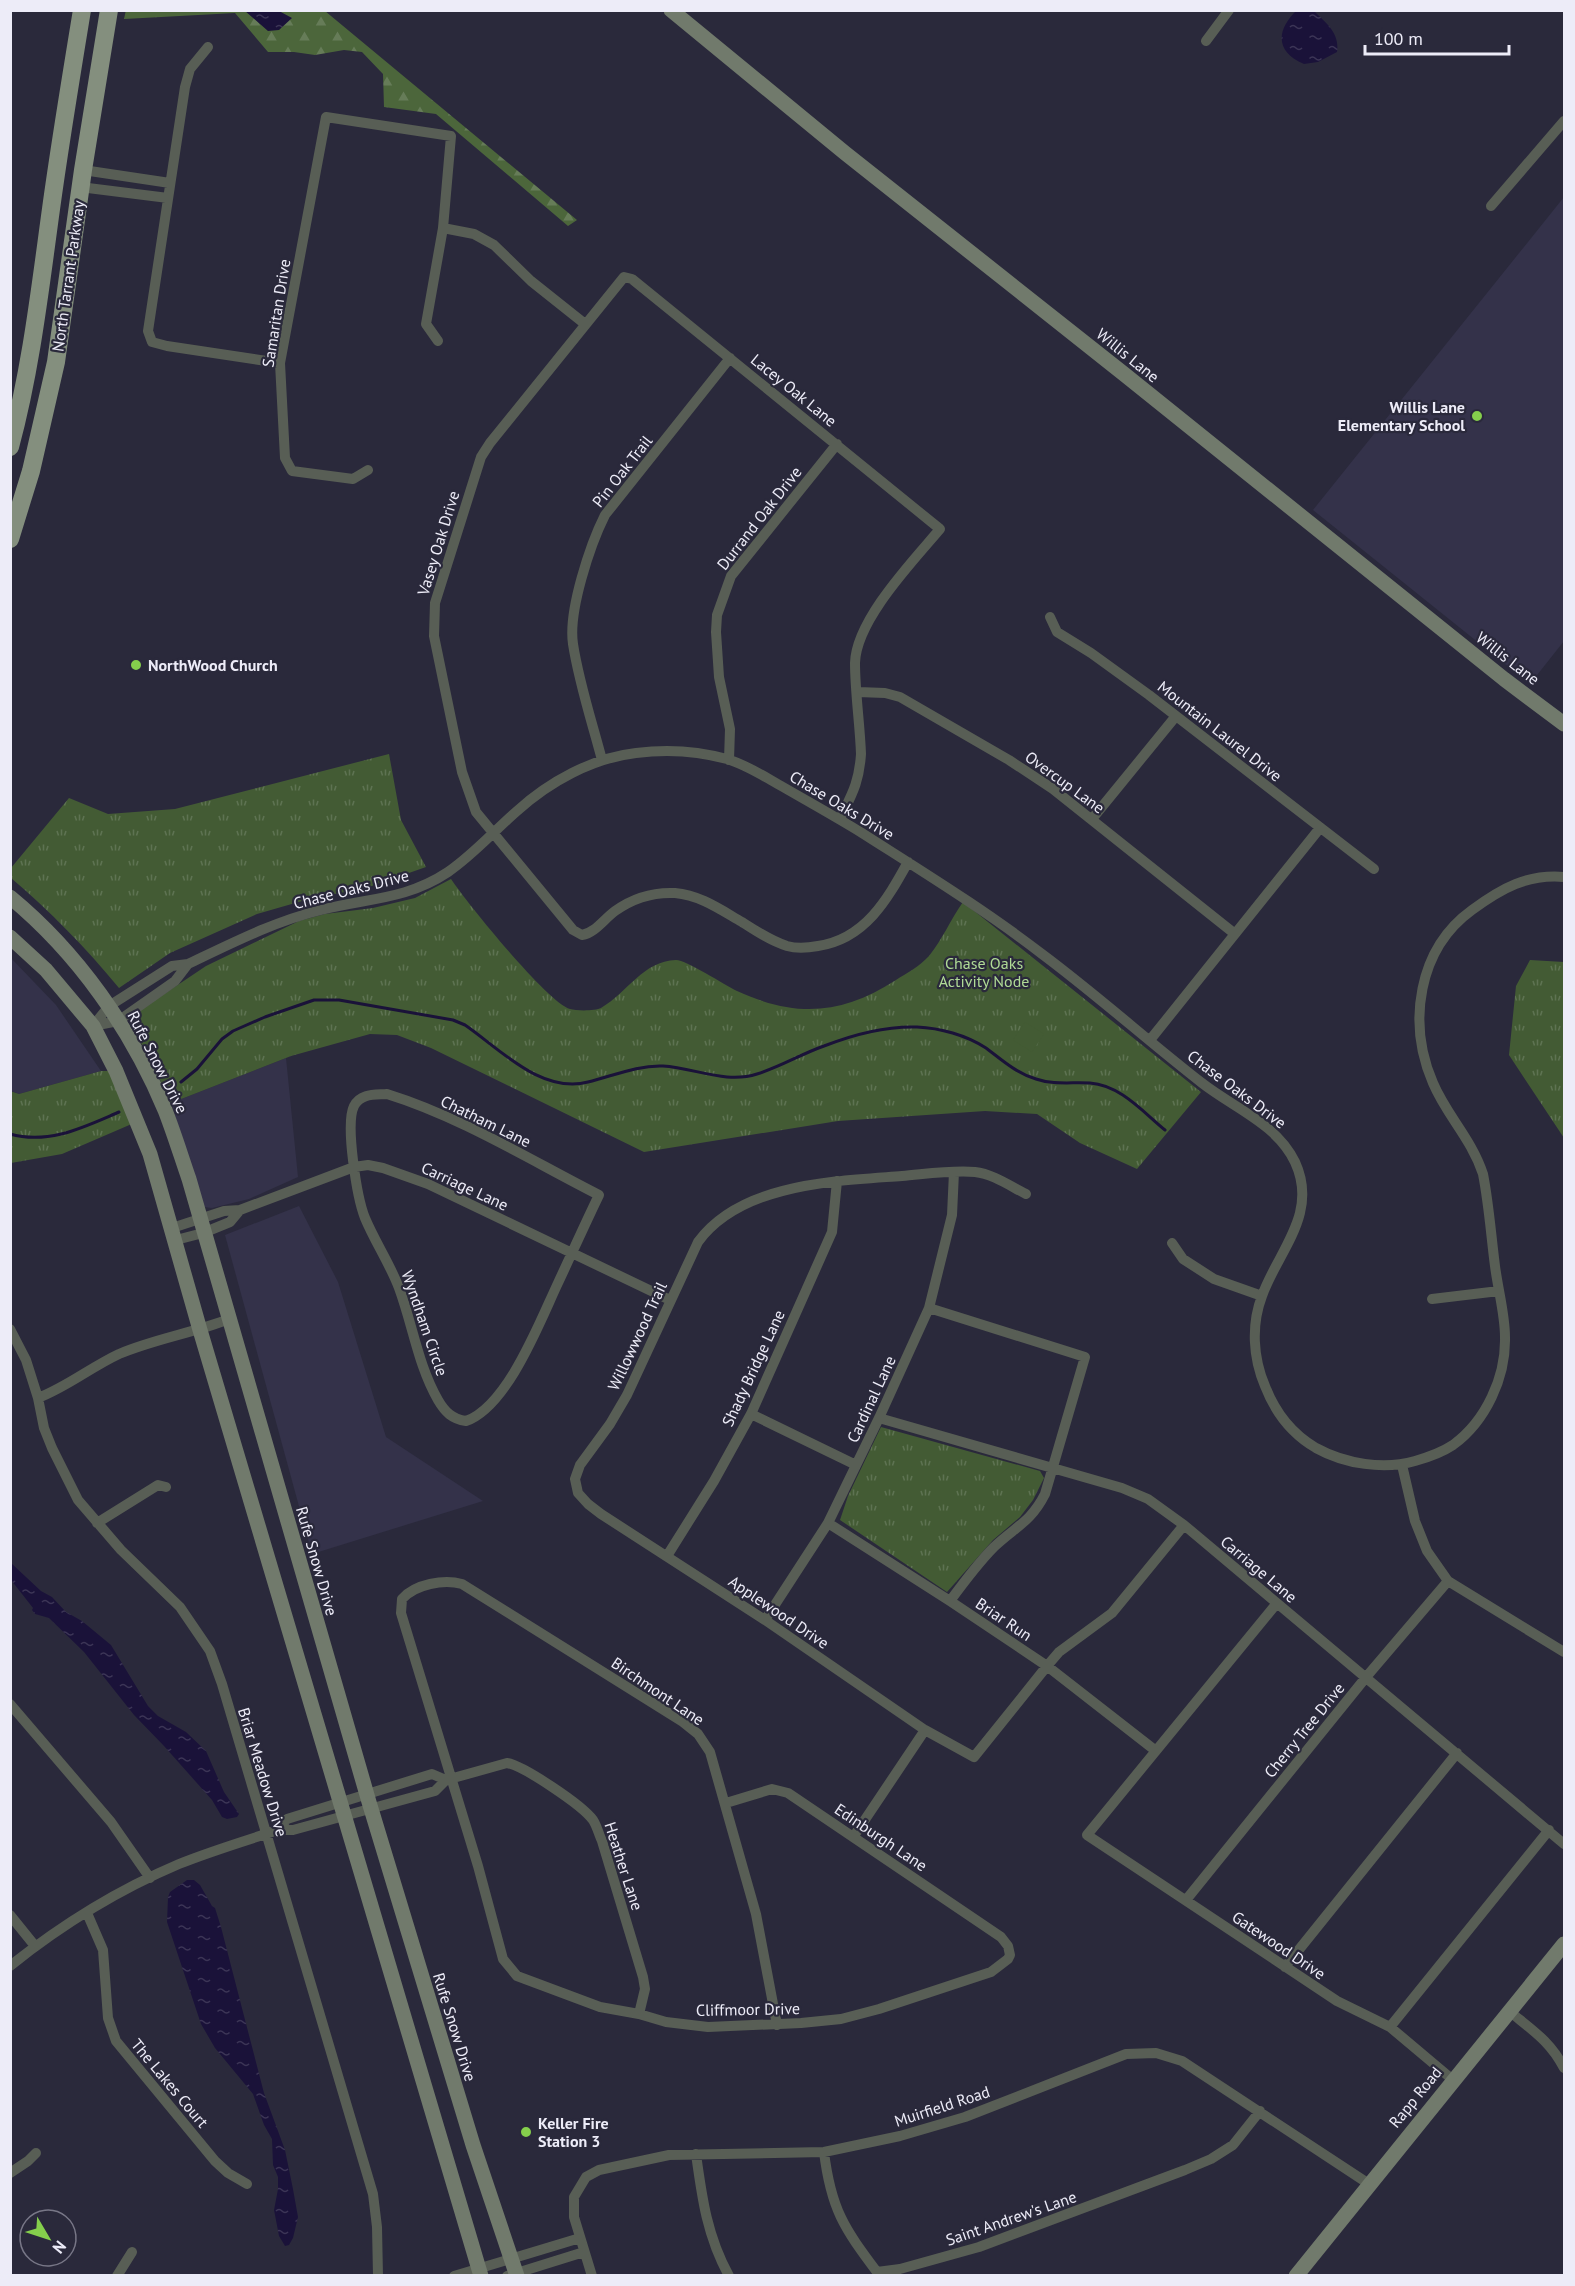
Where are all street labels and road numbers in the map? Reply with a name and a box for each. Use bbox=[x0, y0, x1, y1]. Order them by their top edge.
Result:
street label: North Tarrant Parkway bbox=[48, 199, 89, 353]
street label: Samaritan Drive bbox=[258, 257, 294, 369]
street label: Willis Lane bbox=[1093, 324, 1163, 386]
street label: Lacey Oak Lane bbox=[747, 349, 841, 431]
street label: Pin Oak Trail bbox=[588, 431, 656, 511]
street label: Durrand Oak Drive bbox=[712, 462, 806, 574]
street label: Vasey Oak Drive bbox=[412, 488, 463, 599]
street label: Willis Lane bbox=[1472, 627, 1544, 689]
street label: Mountain Laurel Drive bbox=[1154, 676, 1286, 786]
street label: Overcup Lane bbox=[1021, 746, 1109, 818]
street label: Chase Oaks Drive bbox=[786, 766, 898, 844]
street label: Chase Oaks Drive bbox=[291, 865, 411, 913]
street label: Rufe Snow Drive bbox=[124, 1007, 192, 1117]
street label: Chase Oaks Drive bbox=[1184, 1045, 1290, 1133]
street label: Chatham Lane bbox=[438, 1091, 534, 1151]
street label: Carriage Lane bbox=[418, 1157, 512, 1215]
street label: Wyndham Circle bbox=[398, 1267, 452, 1379]
street label: Willowwood Trail bbox=[603, 1278, 671, 1394]
street label: Shady Bridge Lane bbox=[717, 1306, 789, 1430]
street label: Cardinal Lane bbox=[842, 1352, 900, 1446]
street label: Rufe Snow Drive bbox=[292, 1504, 342, 1618]
street label: Carriage Lane bbox=[1217, 1531, 1301, 1607]
street label: Applewood Drive bbox=[725, 1571, 833, 1653]
street label: Briar Run bbox=[972, 1593, 1036, 1645]
street label: Birchmont Lane bbox=[608, 1653, 708, 1729]
street label: Cherry Tree Drive bbox=[1260, 1678, 1348, 1782]
street label: Briar Meadow Drive bbox=[234, 1705, 292, 1839]
street label: Edinburgh Lane bbox=[831, 1799, 931, 1875]
street label: Heather Lane bbox=[600, 1819, 648, 1913]
street label: Gatewood Drive bbox=[1228, 1906, 1330, 1984]
street label: Rufe Snow Drive bbox=[429, 1970, 481, 2084]
street label: Cliffmoor Drive bbox=[696, 1998, 800, 2020]
street label: The Lakes Court bbox=[127, 2035, 213, 2132]
street label: Rapp Road bbox=[1384, 2062, 1446, 2132]
street label: Muirfield Road bbox=[892, 2081, 992, 2131]
street label: Saint Andrew's Lane bbox=[943, 2186, 1079, 2250]

